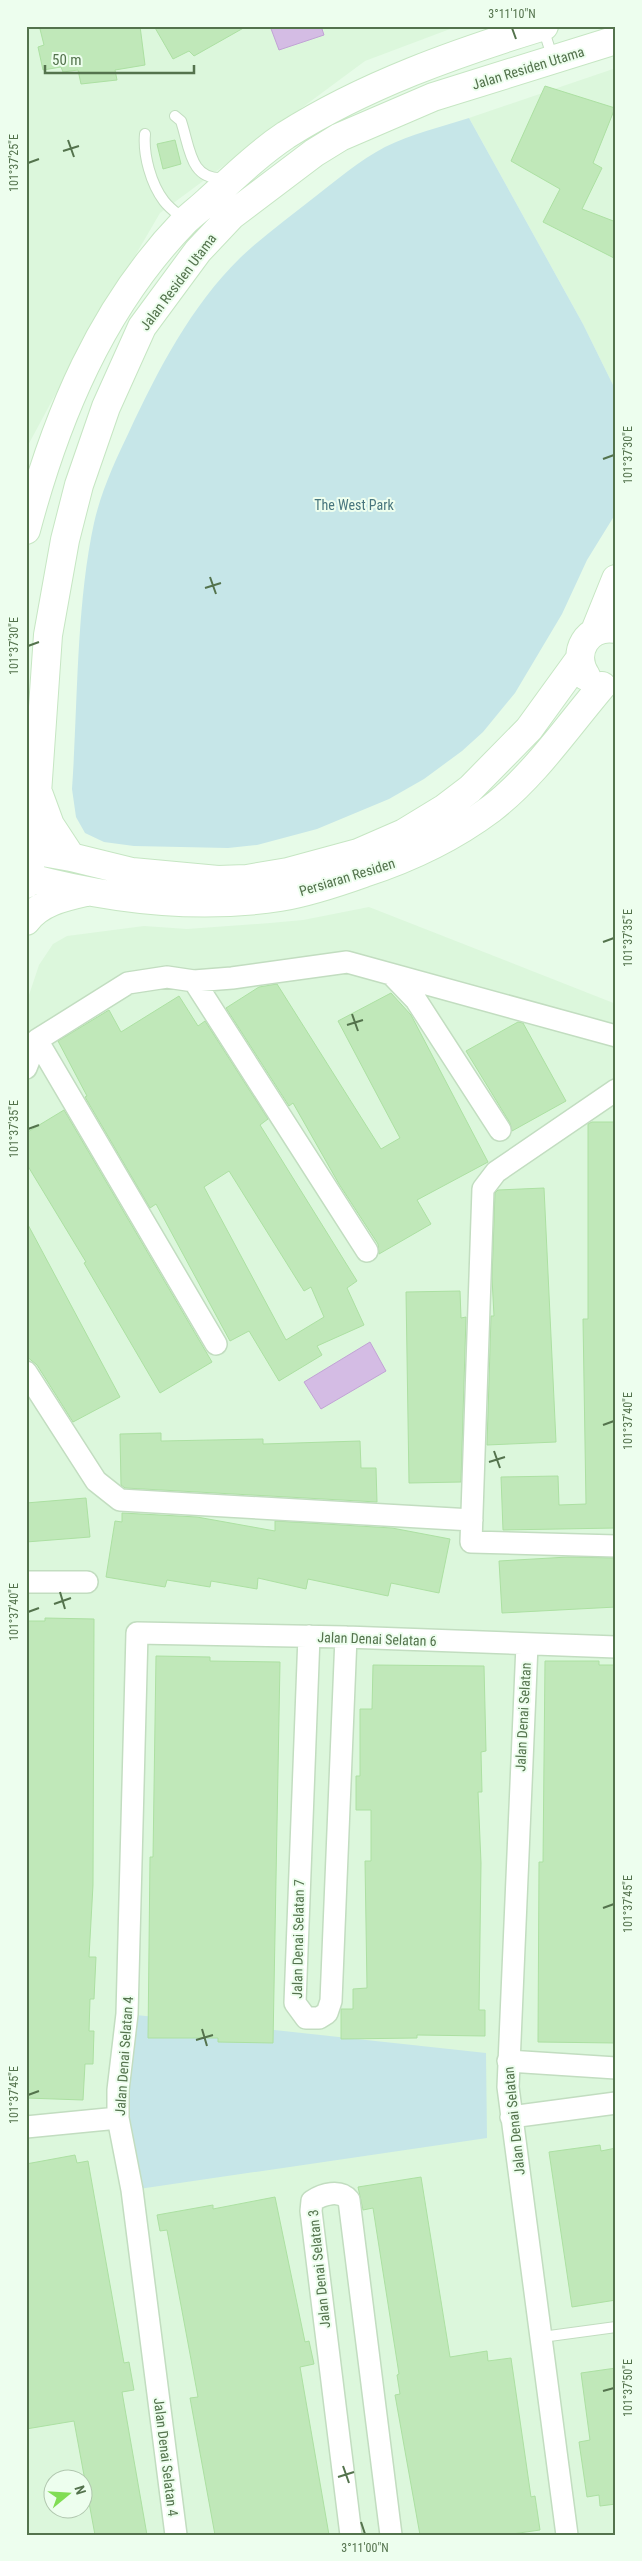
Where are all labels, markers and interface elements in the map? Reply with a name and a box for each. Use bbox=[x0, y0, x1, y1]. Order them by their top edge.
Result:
text: 3°11'10"N bbox=[488, 7, 536, 21]
scale bar bbox=[45, 42, 194, 74]
street label: Jalan Residen Utama bbox=[470, 43, 586, 93]
text: 50 m bbox=[52, 51, 82, 69]
text: 101°37'25"E bbox=[7, 134, 21, 192]
street label: Jalan Residen Utama bbox=[137, 231, 219, 333]
text: 101°37'30"E bbox=[621, 426, 635, 484]
park label: The West Park bbox=[314, 497, 394, 513]
text: 101°37'30"E bbox=[7, 617, 21, 675]
street label: Persiaran Residen bbox=[297, 855, 397, 899]
text: 101°37'35"E bbox=[621, 909, 635, 967]
text: 101°37'35"E bbox=[7, 1100, 21, 1158]
text: 101°37'40"E bbox=[621, 1392, 635, 1450]
text: 101°37'40"E bbox=[7, 1583, 21, 1641]
street label: Jalan Denai Selatan 6 bbox=[317, 1629, 437, 1649]
street label: Jalan Denai Selatan bbox=[512, 1662, 534, 1772]
text: 101°37'45"E bbox=[621, 1875, 635, 1933]
street label: Jalan Denai Selatan 7 bbox=[289, 1879, 307, 1999]
street label: Jalan Denai Selatan 4 bbox=[112, 1996, 136, 2116]
text: 101°37'45"E bbox=[7, 2066, 21, 2124]
street label: Jalan Denai Selatan bbox=[500, 2066, 528, 2176]
street label: Jalan Denai Selatan 3 bbox=[305, 2209, 333, 2329]
text: 101°37'50"E bbox=[621, 2359, 635, 2417]
street label: Jalan Denai Selatan 4 bbox=[151, 2397, 181, 2517]
north arrow bbox=[42, 2468, 92, 2518]
text: N bbox=[71, 2483, 89, 2497]
text: 3°11'00"N bbox=[341, 2541, 389, 2555]

